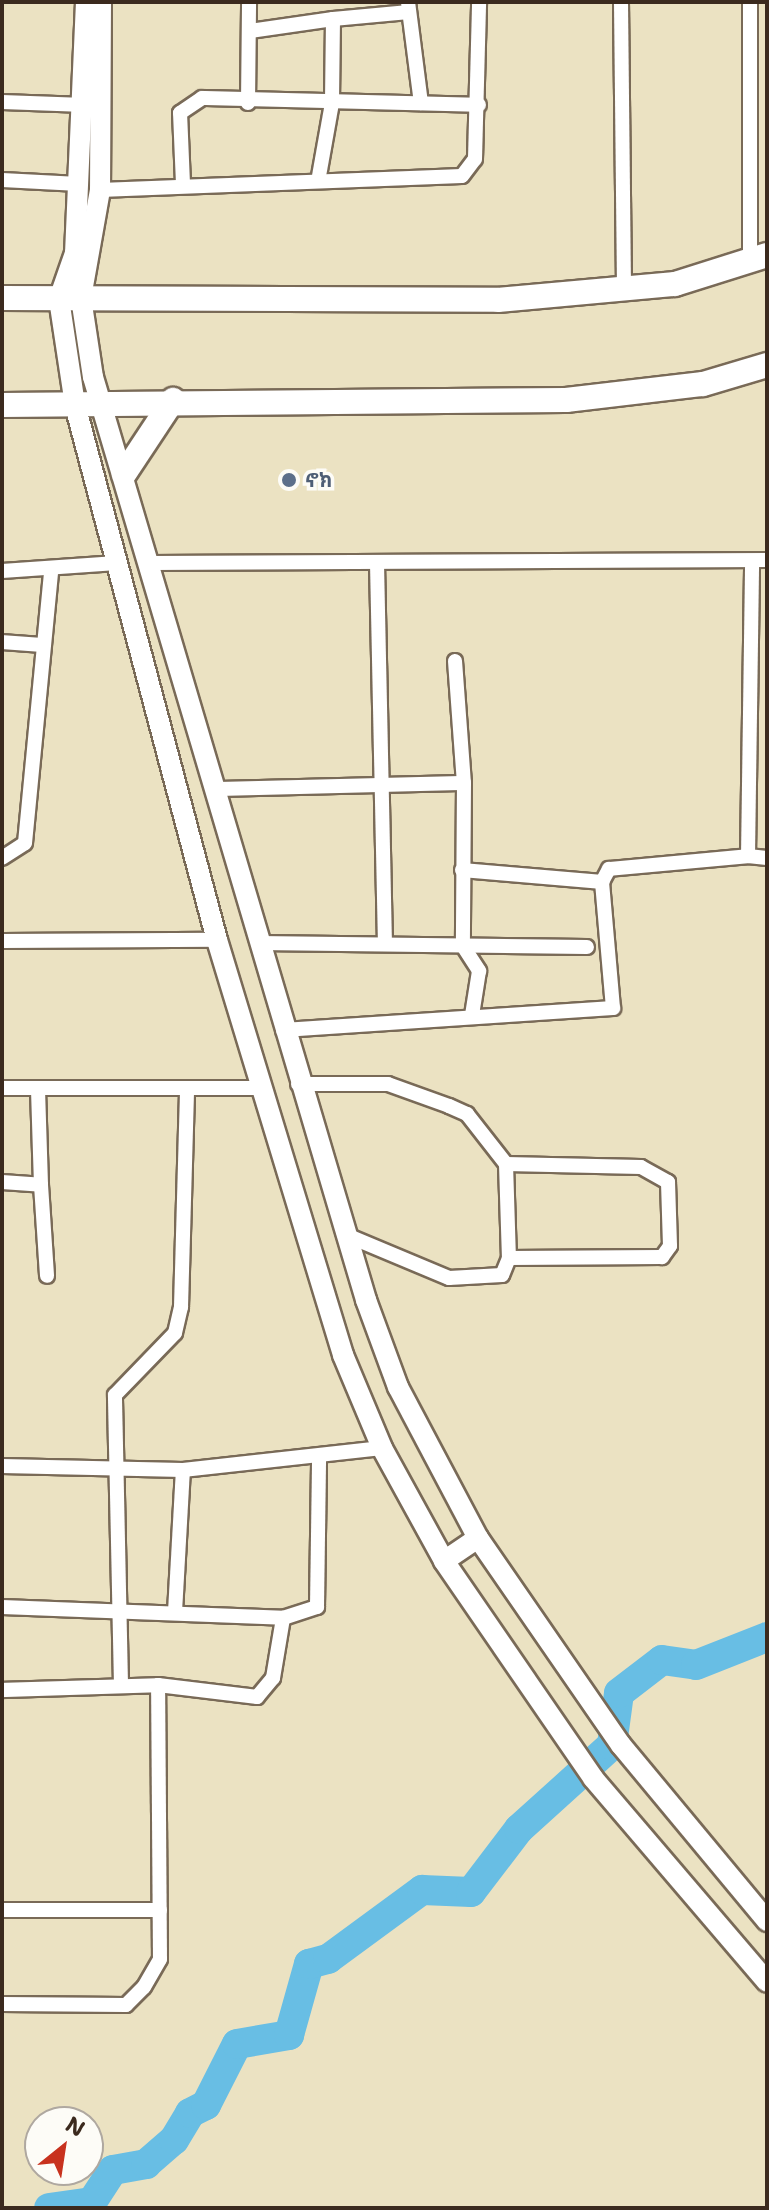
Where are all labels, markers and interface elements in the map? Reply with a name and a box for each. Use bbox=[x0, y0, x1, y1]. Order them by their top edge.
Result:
place label: ኖክ bbox=[305, 468, 332, 492]
marker: ኖክ bbox=[280, 471, 298, 489]
north arrow bbox=[24, 2106, 104, 2186]
text: N bbox=[60, 2110, 90, 2143]

